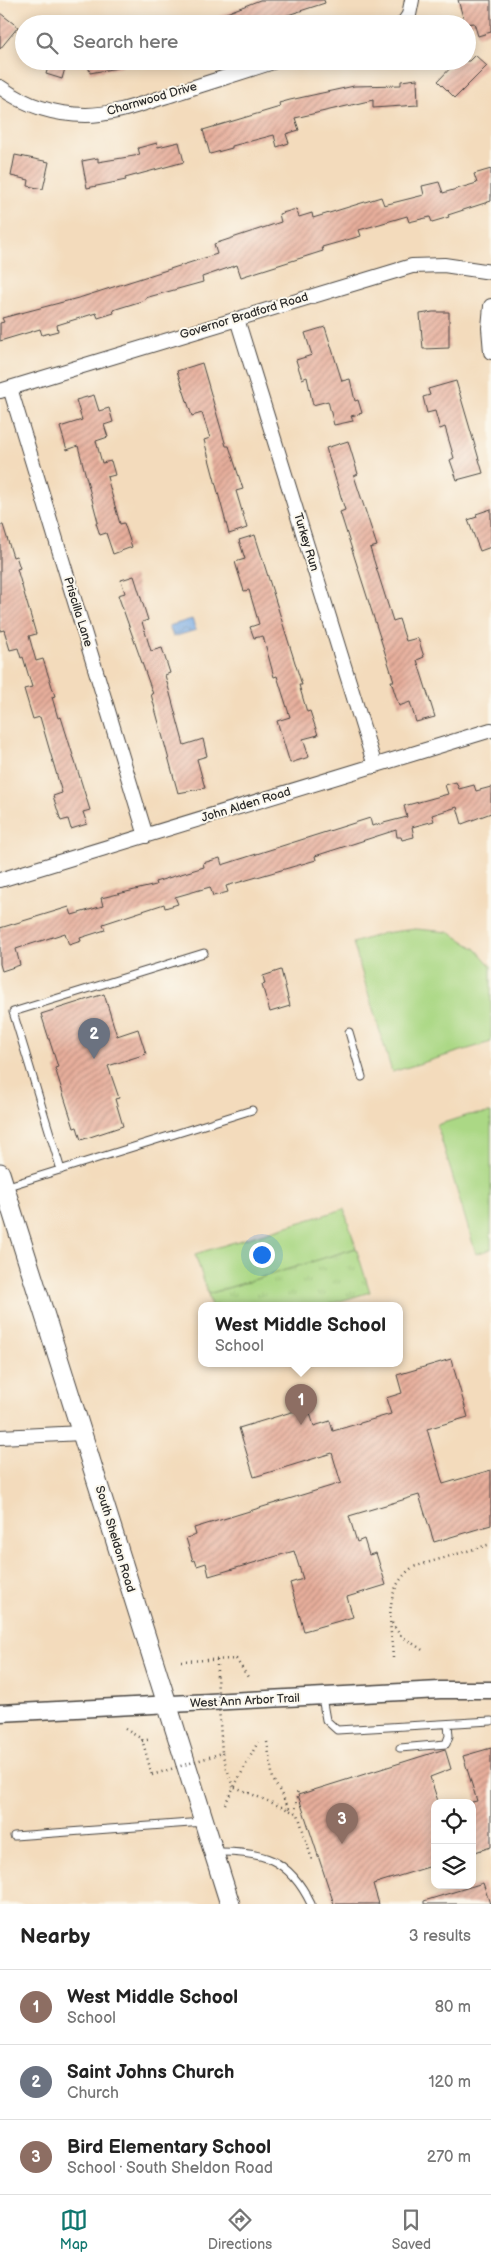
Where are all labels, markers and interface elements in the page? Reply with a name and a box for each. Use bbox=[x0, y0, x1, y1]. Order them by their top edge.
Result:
search box bbox=[15, 15, 476, 70]
icon: search bbox=[33, 29, 61, 57]
text: Search here bbox=[73, 31, 178, 54]
street label: Charnwood Drive bbox=[105, 79, 199, 119]
street label: Governor Bradford Road bbox=[178, 289, 310, 343]
street label: Turkey Run bbox=[290, 511, 322, 573]
street label: Priscilla Lane bbox=[60, 575, 96, 649]
street label: John Alden Road bbox=[200, 784, 292, 826]
pin: 2 bbox=[78, 1018, 110, 1059]
your location bbox=[249, 1242, 275, 1268]
popup bbox=[198, 1302, 403, 1367]
text: West Middle School bbox=[215, 1314, 386, 1337]
text: School bbox=[215, 1337, 264, 1356]
pin: 1 bbox=[285, 1384, 317, 1425]
street label: South Sheldon Road bbox=[92, 1484, 138, 1594]
street label: West Ann Arbor Trail bbox=[190, 1691, 300, 1711]
map controls bbox=[431, 1799, 476, 1889]
button: locate bbox=[431, 1799, 476, 1844]
pin: 3 bbox=[326, 1803, 358, 1844]
button: layers bbox=[431, 1844, 476, 1889]
text: Nearby bbox=[20, 1924, 90, 1949]
text: 3 results bbox=[409, 1927, 471, 1946]
text: West Middle School bbox=[67, 1986, 238, 2009]
text: 1 bbox=[33, 1998, 39, 2017]
text: 80 m bbox=[435, 1998, 471, 2017]
text: School bbox=[67, 2009, 116, 2028]
text: Saint Johns Church bbox=[67, 2061, 234, 2084]
text: 2 bbox=[31, 2073, 41, 2092]
text: 120 m bbox=[428, 2073, 471, 2092]
text: Church bbox=[67, 2084, 119, 2103]
text: Bird Elementary School bbox=[67, 2136, 271, 2159]
text: 3 bbox=[31, 2148, 41, 2167]
text: 270 m bbox=[427, 2148, 471, 2167]
text: School · South Sheldon Road bbox=[67, 2159, 273, 2178]
tab: Map bbox=[60, 2206, 88, 2253]
tab: Directions bbox=[208, 2206, 272, 2253]
tab: Saved bbox=[392, 2206, 431, 2253]

